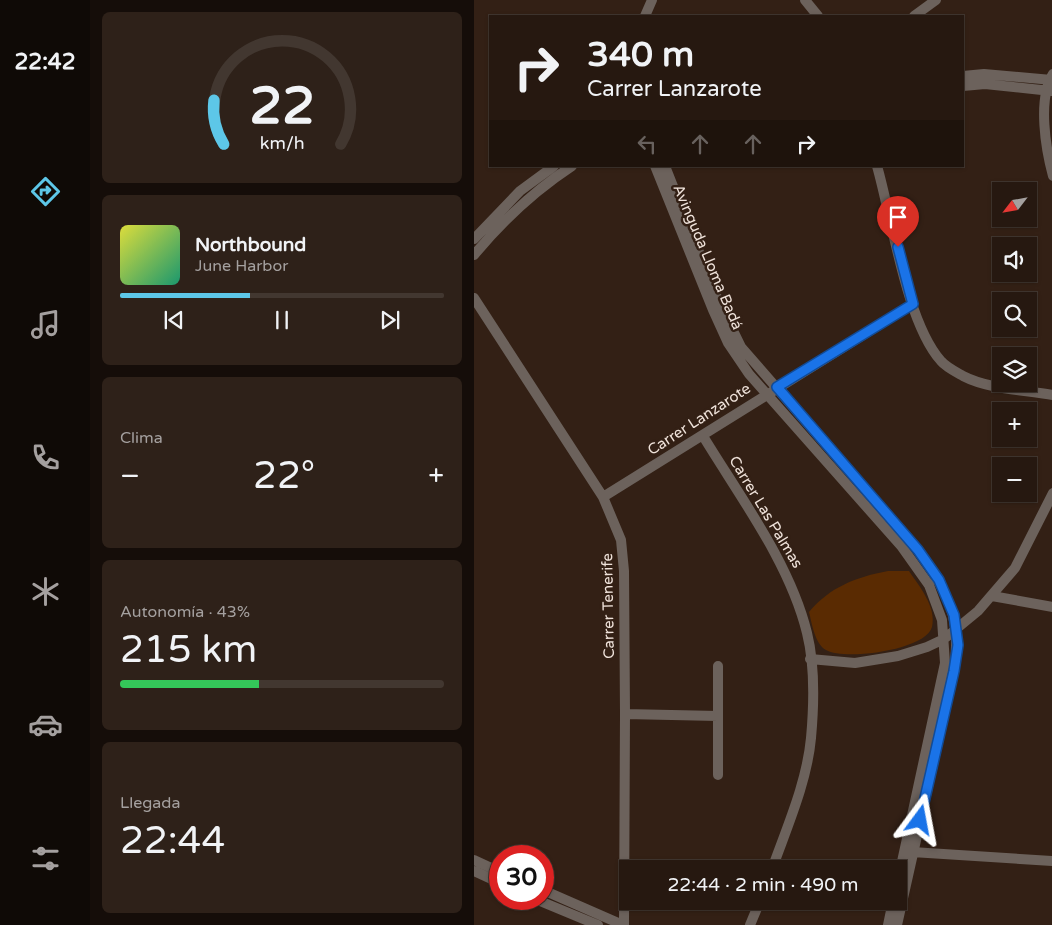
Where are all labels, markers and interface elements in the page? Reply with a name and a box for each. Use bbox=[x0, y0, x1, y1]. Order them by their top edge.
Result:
text: 340 m bbox=[587, 34, 694, 76]
icon: right bbox=[504, 35, 569, 100]
text: 22:42 bbox=[15, 49, 75, 75]
text: 22 bbox=[249, 75, 315, 138]
text: Carrer Lanzarote bbox=[587, 76, 762, 102]
icon: left bbox=[633, 130, 661, 158]
icon: ahead bbox=[686, 130, 714, 158]
icon: ahead bbox=[739, 130, 767, 158]
icon: right bbox=[792, 130, 820, 158]
text: km/h bbox=[260, 133, 304, 154]
icon: directions bbox=[28, 174, 63, 209]
street label: Avinguda Lloma Badá bbox=[669, 182, 747, 332]
north arrow bbox=[992, 182, 1036, 228]
map controls bbox=[992, 182, 1037, 502]
pin bbox=[877, 196, 919, 247]
icon: arrive bbox=[884, 203, 912, 231]
text: Northbound bbox=[195, 234, 306, 256]
button: sound bbox=[992, 237, 1037, 282]
text: June Harbor bbox=[195, 256, 288, 276]
button: search bbox=[992, 292, 1037, 337]
icon: previous bbox=[160, 306, 188, 334]
icon: pause bbox=[268, 306, 296, 334]
icon: next bbox=[376, 306, 404, 334]
icon: music bbox=[28, 307, 63, 342]
button: layers bbox=[992, 347, 1037, 392]
street label: Carrer Lanzarote bbox=[644, 379, 754, 459]
button: + bbox=[992, 402, 1037, 447]
text: Clima bbox=[120, 428, 163, 448]
icon: phone bbox=[28, 440, 63, 475]
text: 22° bbox=[253, 453, 315, 499]
street label: Carrer Las Palmas bbox=[725, 453, 807, 571]
button: − bbox=[992, 457, 1037, 502]
text: − bbox=[120, 459, 140, 493]
text: + bbox=[428, 459, 444, 493]
street label: Carrer Tenerife bbox=[598, 553, 618, 659]
icon: climate bbox=[28, 574, 63, 609]
text: Autonomía · 43% bbox=[120, 602, 250, 622]
text: 215 km bbox=[120, 627, 257, 673]
icon: car bbox=[28, 707, 63, 742]
text: Llegada bbox=[120, 793, 180, 813]
position arrow bbox=[893, 793, 945, 845]
text: 22:44 bbox=[120, 818, 225, 864]
icon: filters bbox=[28, 841, 63, 876]
speed limit sign: 30 bbox=[489, 845, 554, 910]
text: 22:44 · 2 min · 490 m bbox=[667, 874, 859, 896]

